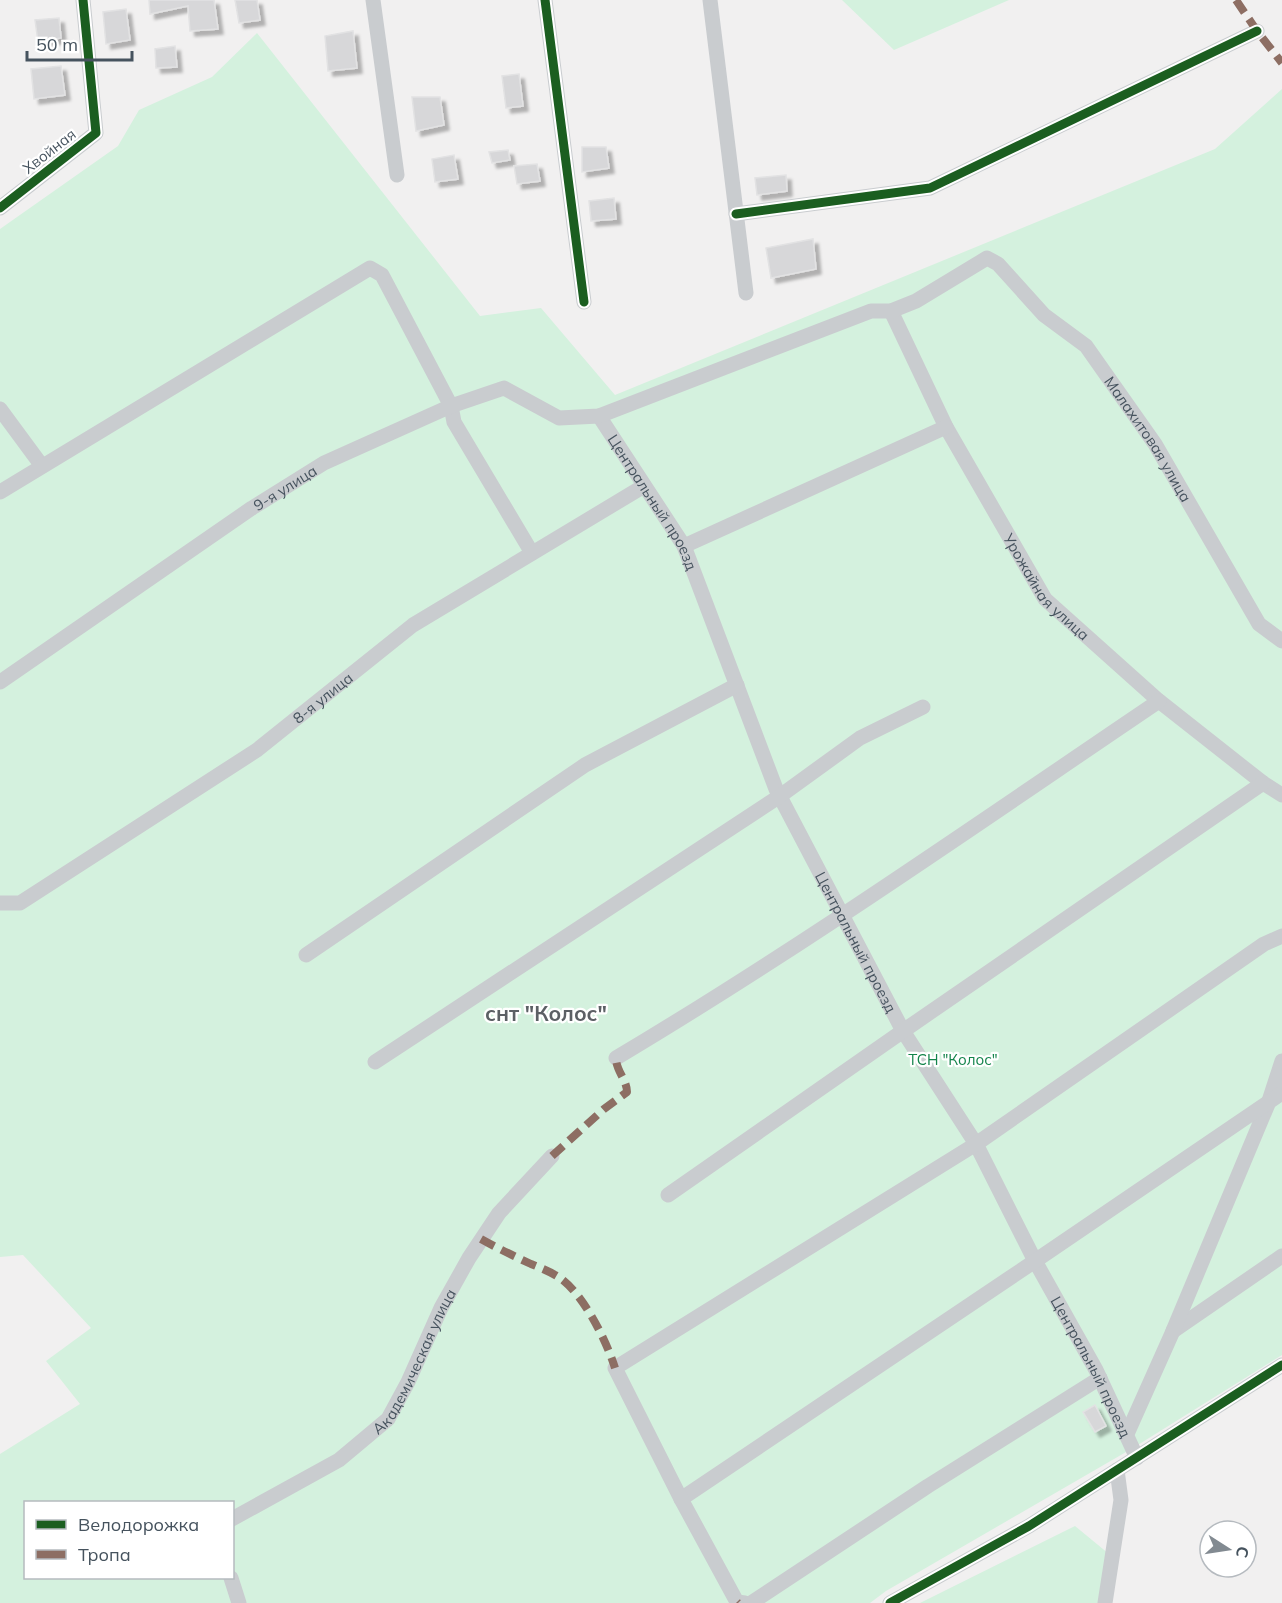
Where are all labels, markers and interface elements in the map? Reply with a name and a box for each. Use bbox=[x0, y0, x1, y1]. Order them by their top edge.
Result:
scale bar bbox=[27, 24, 132, 62]
text: 50 m bbox=[36, 33, 78, 56]
street label: Хвойная bbox=[19, 124, 79, 178]
street label: Малахитовая улица bbox=[1101, 372, 1196, 505]
street label: Центральный проезд bbox=[604, 431, 702, 573]
street label: 9-я улица bbox=[250, 460, 320, 514]
street label: Урожайная улица bbox=[999, 529, 1094, 644]
street label: 8-я улица bbox=[289, 668, 356, 727]
street label: Центральный проезд bbox=[812, 868, 901, 1016]
district label: снт "Колос" bbox=[485, 1000, 607, 1026]
park label: ТСН "Колос" bbox=[908, 1050, 998, 1069]
street label: Академическая улица bbox=[368, 1285, 460, 1438]
street label: Центральный проезд bbox=[1047, 1293, 1136, 1441]
legend bbox=[24, 1501, 234, 1579]
text: Велодорожка bbox=[78, 1513, 199, 1536]
north arrow bbox=[1198, 1519, 1258, 1579]
text: Тропа bbox=[78, 1543, 131, 1566]
text: С bbox=[1232, 1545, 1254, 1560]

